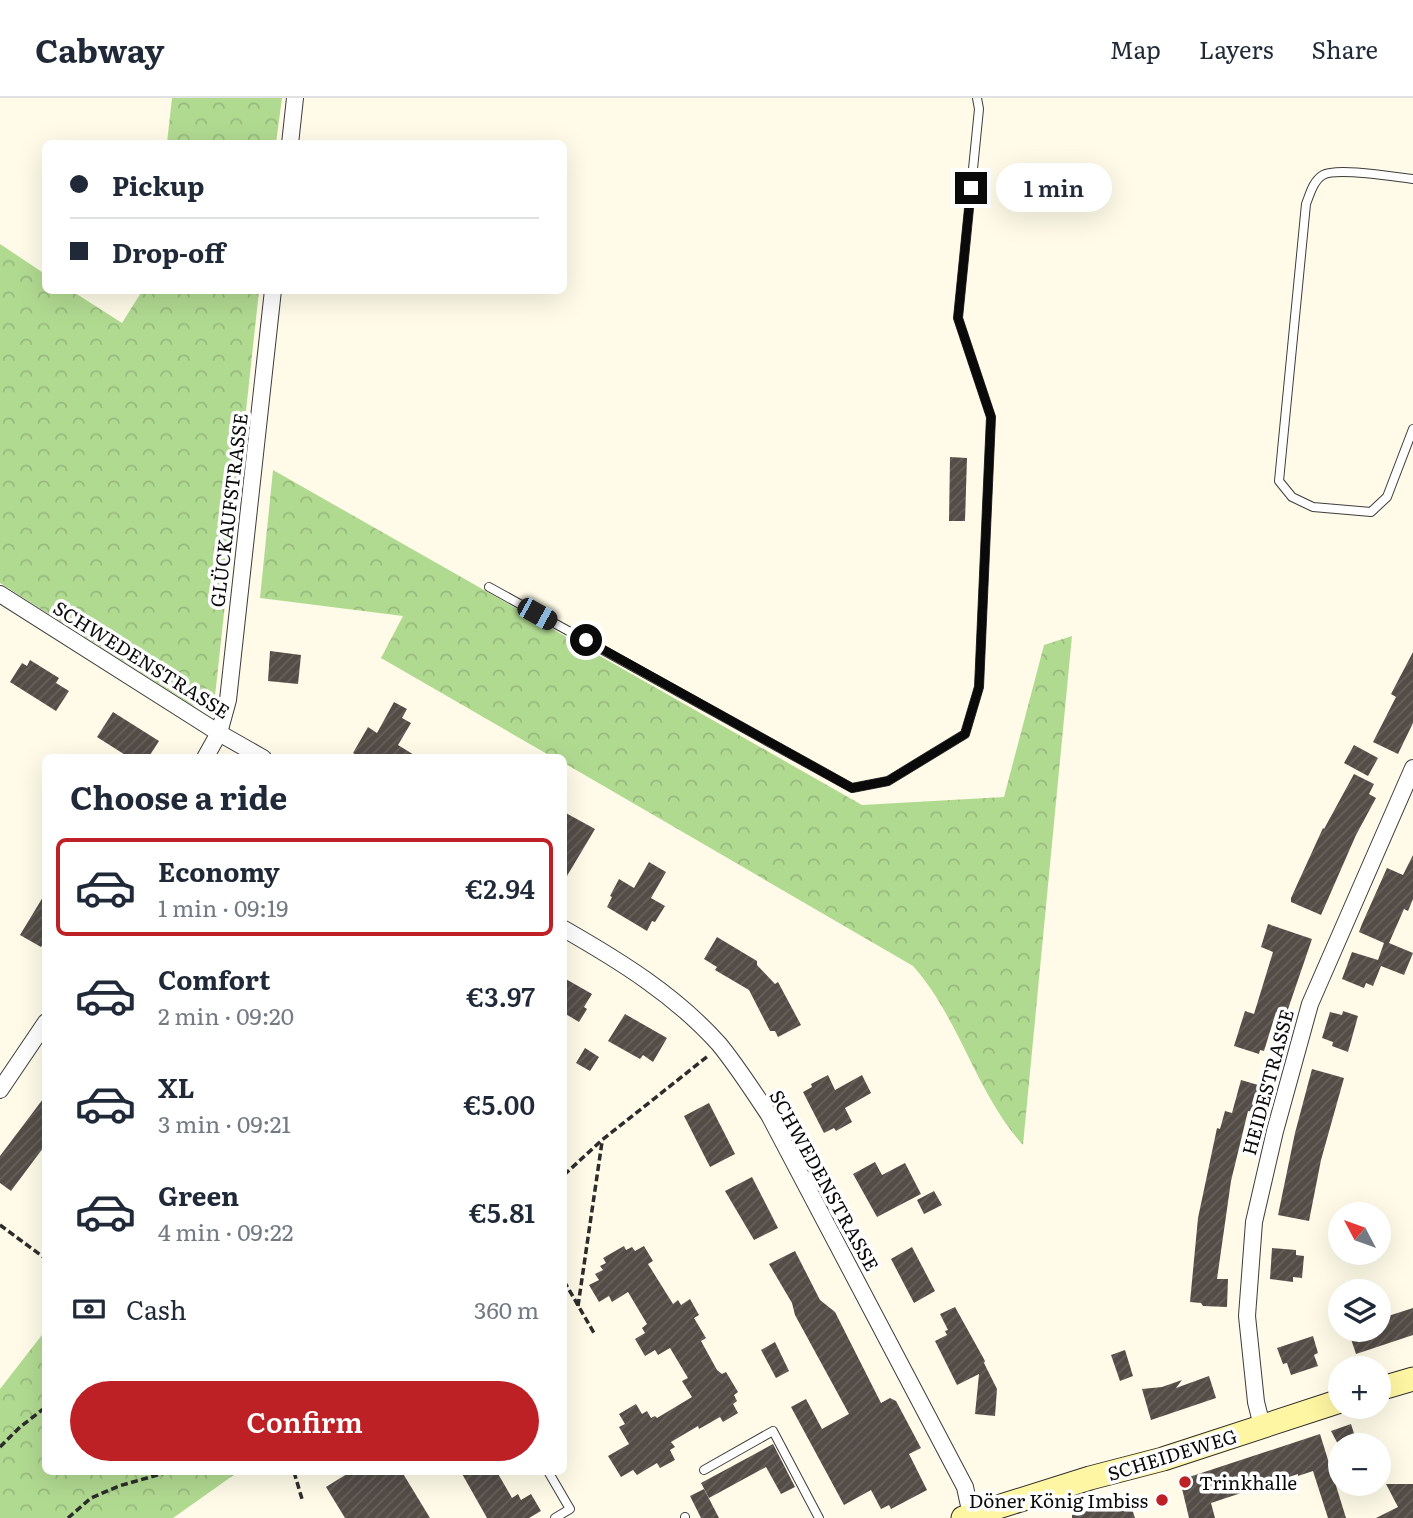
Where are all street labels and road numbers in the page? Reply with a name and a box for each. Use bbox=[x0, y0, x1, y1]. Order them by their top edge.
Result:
street label: GLÜCKAUFSTRASSE bbox=[202, 411, 254, 609]
street label: SCHWEDENSTRASSE bbox=[48, 593, 236, 725]
street label: HEIDESTRASSE bbox=[1234, 1006, 1300, 1158]
street label: SCHWEDENSTRASSE bbox=[763, 1084, 887, 1276]
street label: SCHEIDEWEG bbox=[1104, 1421, 1240, 1487]

